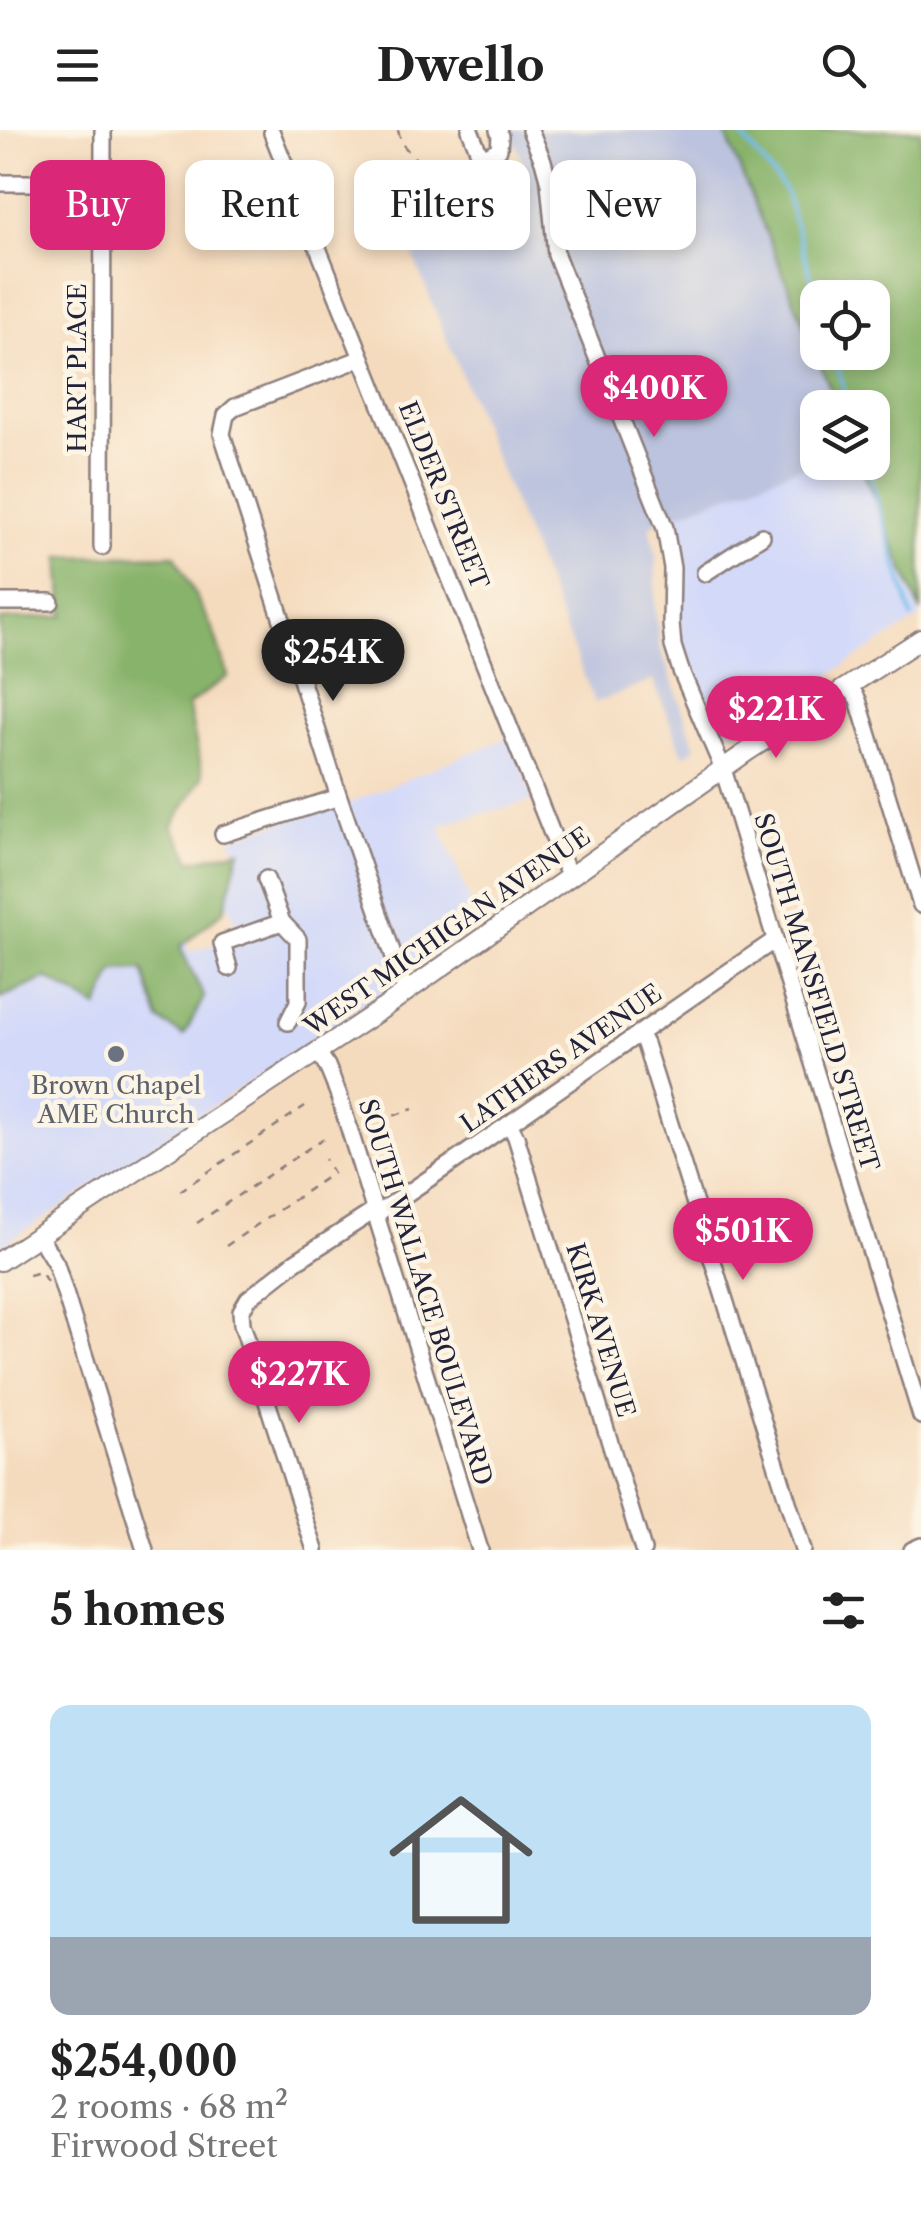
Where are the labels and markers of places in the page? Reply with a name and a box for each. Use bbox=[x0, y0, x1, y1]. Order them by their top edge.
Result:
pin: $400K bbox=[584, 355, 724, 440]
pin: $254K bbox=[263, 619, 403, 704]
pin: $221K bbox=[706, 676, 846, 761]
marker: Brown Chapel AME Church bbox=[105, 1043, 127, 1065]
place label: Brown Chapel AME Church bbox=[31, 1070, 201, 1130]
pin: $501K bbox=[673, 1198, 813, 1283]
pin: $227K bbox=[229, 1341, 369, 1426]

